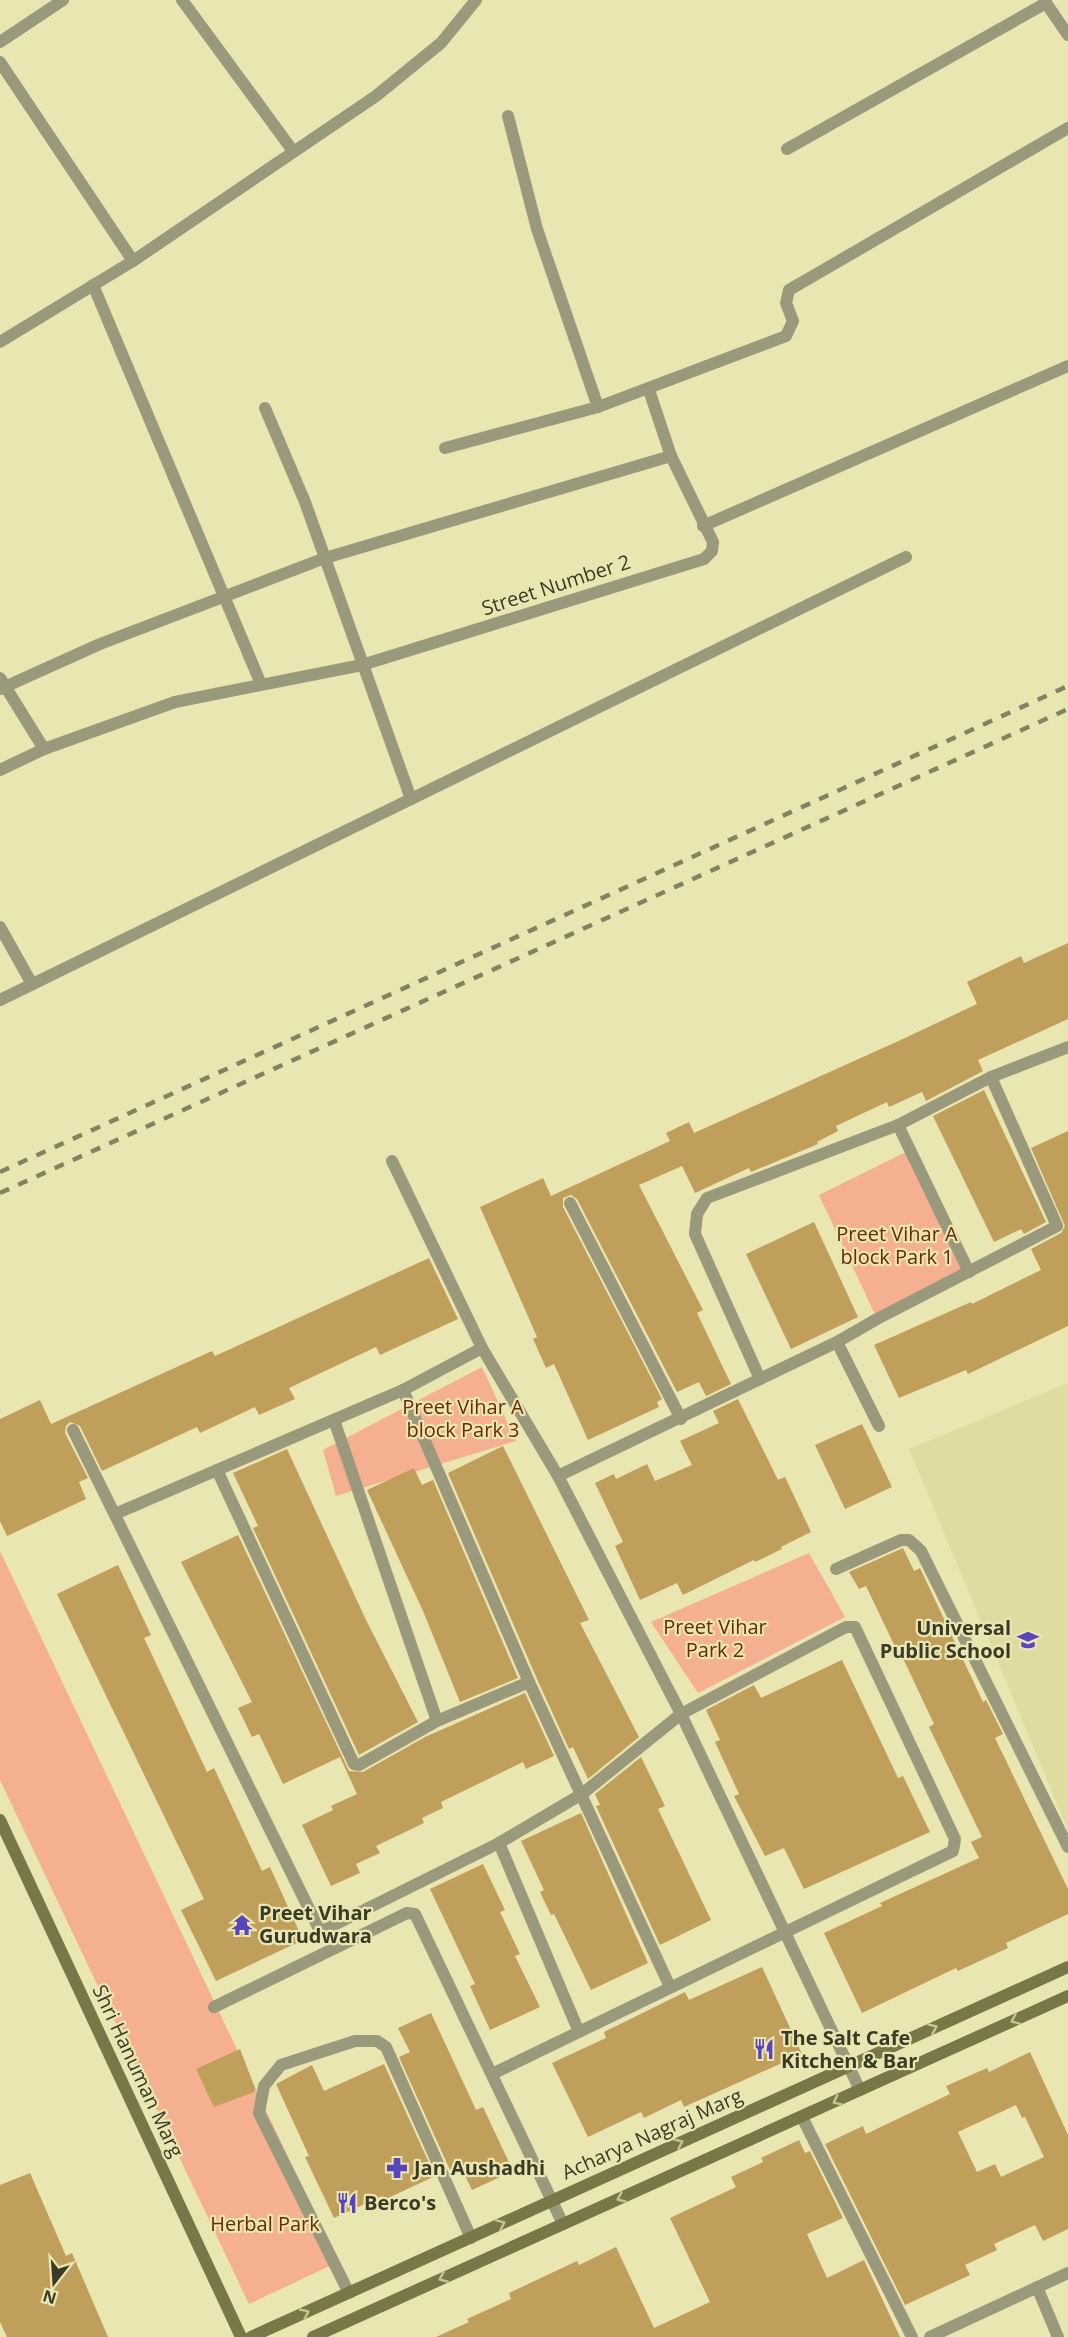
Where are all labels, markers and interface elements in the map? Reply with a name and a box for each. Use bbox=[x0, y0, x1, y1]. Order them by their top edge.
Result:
street label: Street Number 2 bbox=[478, 548, 634, 621]
park label: Preet Vihar A block Park 1 bbox=[836, 1220, 958, 1270]
park label: Preet Vihar A block Park 3 bbox=[402, 1393, 524, 1443]
park label: Preet Vihar Park 2 bbox=[663, 1613, 767, 1663]
place label: Universal Public School bbox=[880, 1614, 1011, 1664]
school or university icon: Universal Public School bbox=[1016, 1628, 1040, 1652]
place label: Preet Vihar Gurudwara bbox=[259, 1899, 372, 1949]
temple icon: Preet Vihar Gurudwara bbox=[230, 1913, 254, 1937]
street label: Shri Hanuman Marg bbox=[87, 1980, 190, 2161]
one-way arrow bbox=[1010, 2012, 1021, 2024]
one-way arrow bbox=[926, 2023, 937, 2035]
place label: The Salt Cafe Kitchen & Bar bbox=[781, 2024, 917, 2074]
restaurant icon: The Salt Cafe Kitchen & Bar bbox=[752, 2037, 776, 2061]
street label: Acharya Nagraj Marg bbox=[557, 2082, 746, 2185]
one-way arrow bbox=[833, 2093, 844, 2105]
one-way arrow bbox=[672, 2139, 683, 2151]
place label: Jan Aushadhi bbox=[412, 2154, 545, 2181]
pharmacy icon: Jan Aushadhi bbox=[385, 2156, 409, 2180]
place label: Berco's bbox=[364, 2189, 436, 2216]
restaurant icon: Berco's bbox=[335, 2191, 359, 2215]
one-way arrow bbox=[617, 2191, 628, 2203]
park label: Herbal Park bbox=[210, 2210, 320, 2237]
one-way arrow bbox=[495, 2219, 506, 2231]
north arrow bbox=[24, 2253, 84, 2313]
one-way arrow bbox=[439, 2271, 450, 2283]
text: N bbox=[40, 2285, 59, 2310]
one-way arrow bbox=[298, 2308, 309, 2320]

